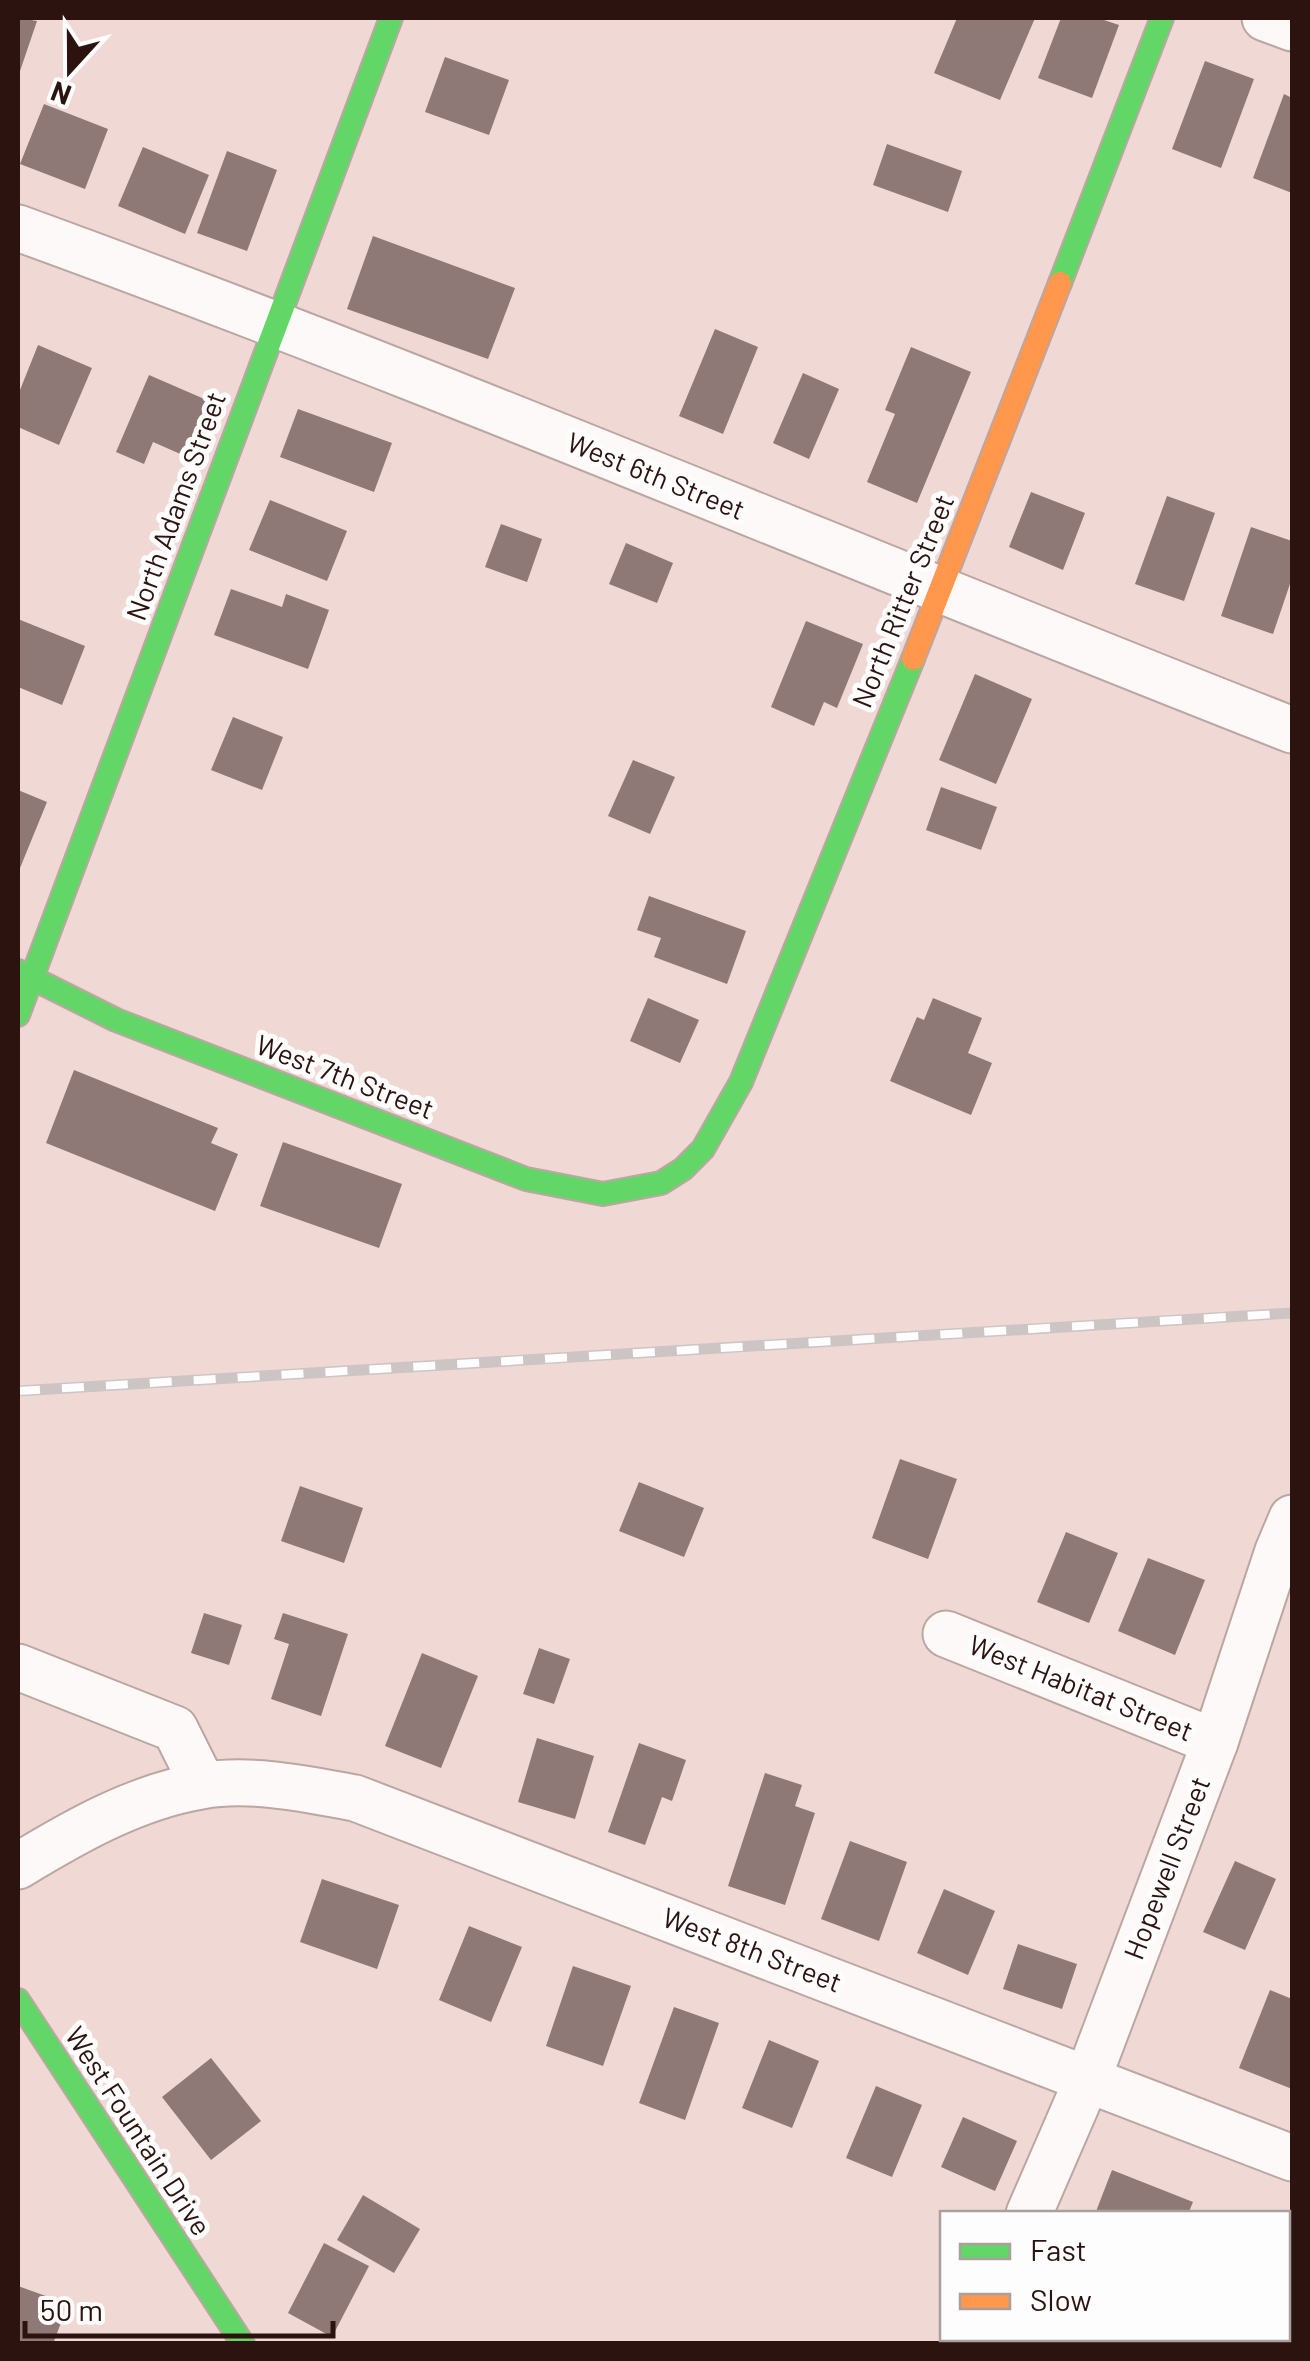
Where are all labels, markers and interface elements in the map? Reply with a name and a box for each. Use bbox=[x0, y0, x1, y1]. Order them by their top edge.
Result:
north arrow bbox=[20, 20, 120, 120]
text: N bbox=[46, 75, 75, 113]
street label: North Adams Street bbox=[118, 387, 232, 624]
street label: West 6th Street bbox=[562, 424, 750, 526]
street label: North Ritter Street bbox=[844, 489, 960, 712]
street label: West 7th Street bbox=[252, 1027, 439, 1126]
street label: West Habitat Street bbox=[964, 1627, 1198, 1748]
street label: Hopewell Street bbox=[1116, 1771, 1217, 1964]
street label: West 8th Street bbox=[658, 1899, 847, 1999]
street label: West Fountain Drive bbox=[59, 2020, 219, 2241]
legend bbox=[940, 2211, 1290, 2341]
text: Fast bbox=[1030, 2231, 1087, 2267]
scale bar bbox=[25, 2276, 332, 2338]
text: Slow bbox=[1030, 2281, 1092, 2317]
text: 50 m bbox=[40, 2291, 103, 2327]

